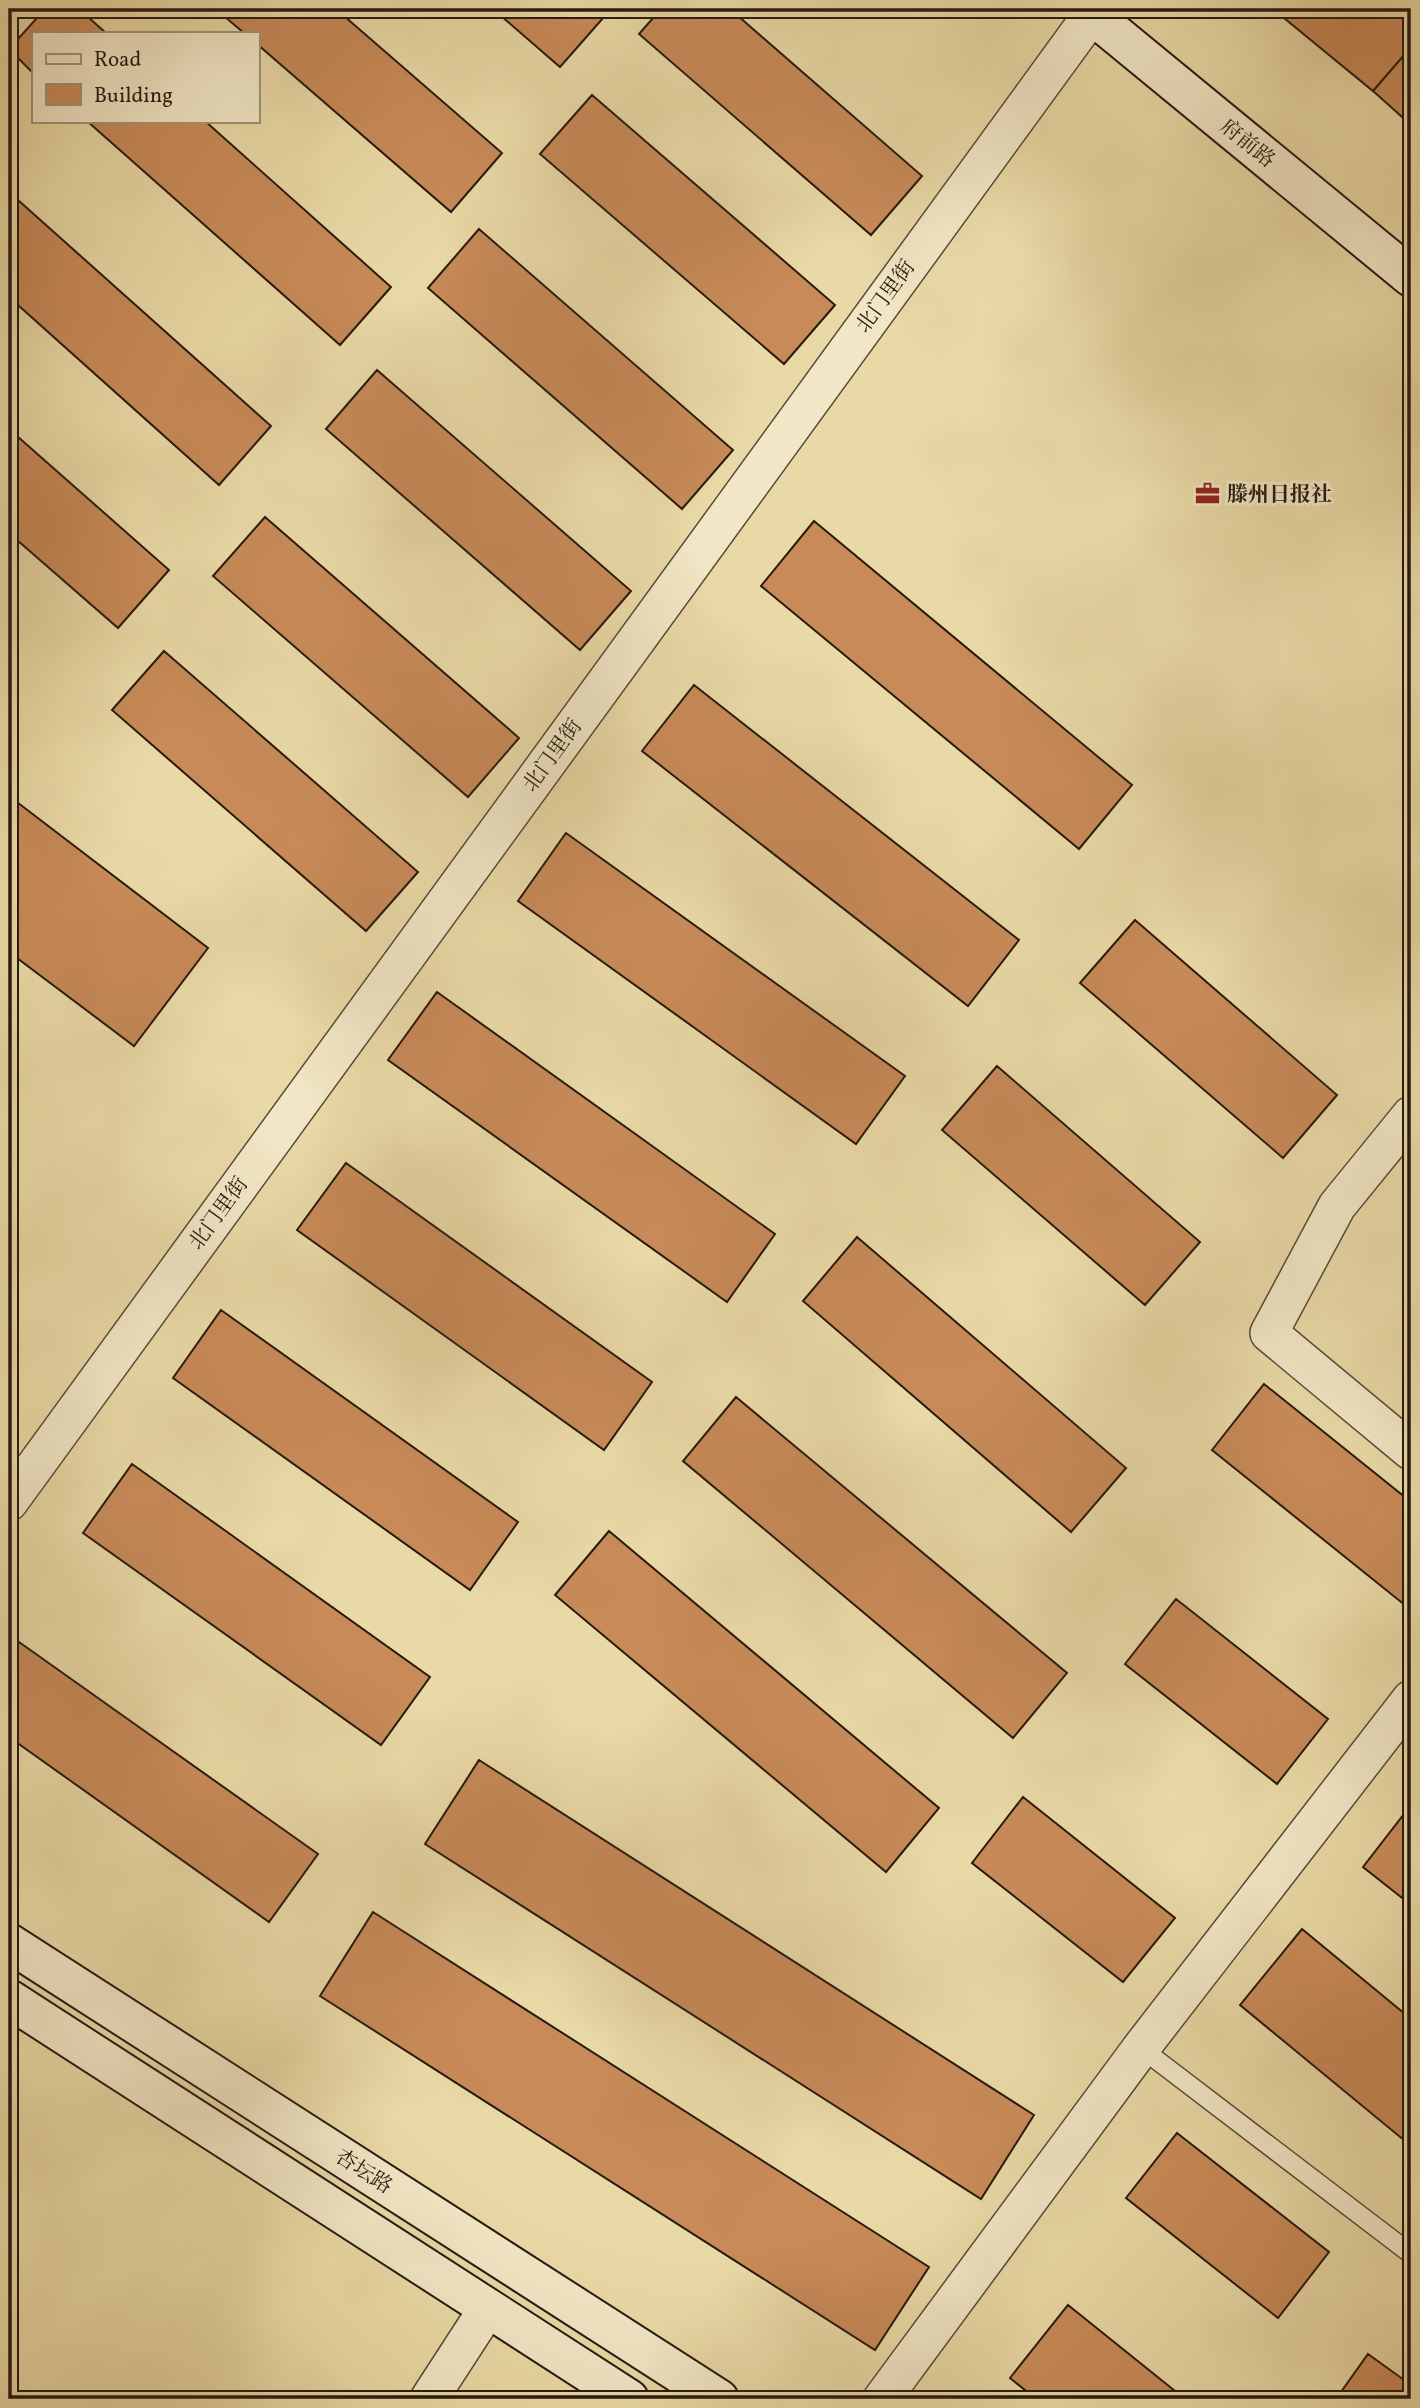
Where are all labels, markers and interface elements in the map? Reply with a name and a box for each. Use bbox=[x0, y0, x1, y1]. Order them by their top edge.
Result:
legend bbox=[32, 32, 259, 122]
text: Road bbox=[94, 46, 141, 75]
text: Building bbox=[94, 82, 173, 111]
street label: 府前路 bbox=[1213, 113, 1281, 175]
street label: 北门里街 bbox=[850, 254, 923, 339]
office icon: 滕州日报社 bbox=[1193, 480, 1221, 508]
place label: 滕州日报社 bbox=[1227, 481, 1332, 510]
street label: 北门里街 bbox=[517, 713, 590, 798]
street label: 北门里街 bbox=[183, 1171, 256, 1256]
street label: 杏坛路 bbox=[329, 2143, 397, 2202]

